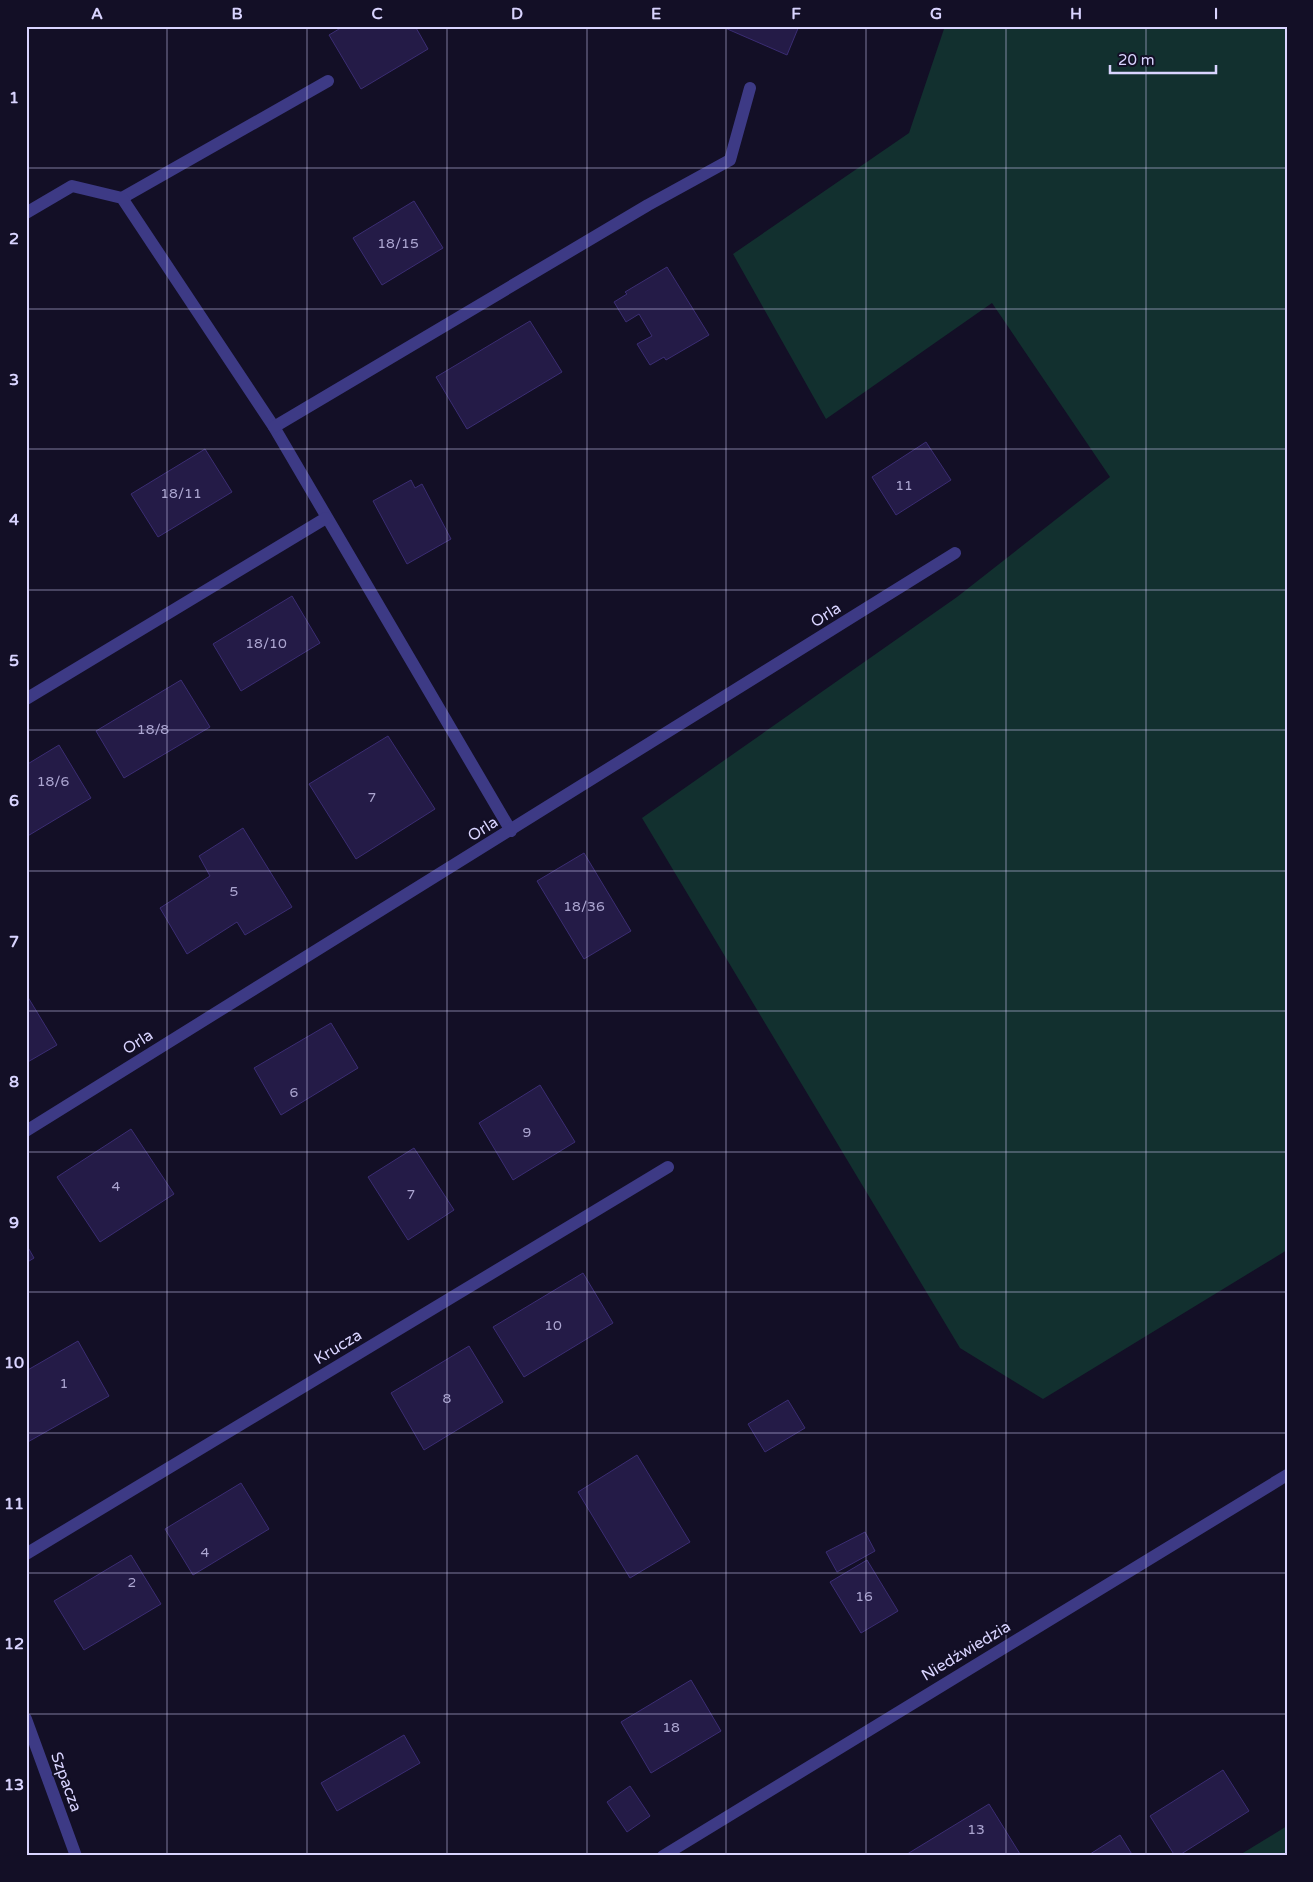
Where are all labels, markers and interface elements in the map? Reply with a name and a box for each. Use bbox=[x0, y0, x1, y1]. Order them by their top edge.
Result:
text: A bbox=[91, 4, 103, 24]
text: B bbox=[231, 4, 243, 24]
text: C bbox=[371, 4, 383, 24]
text: D bbox=[511, 4, 523, 24]
text: E bbox=[651, 4, 661, 24]
text: F bbox=[791, 4, 801, 24]
text: G bbox=[930, 4, 942, 24]
text: H bbox=[1070, 4, 1082, 24]
text: I bbox=[1214, 4, 1218, 24]
scale bar bbox=[1110, 42, 1217, 74]
text: 20 m bbox=[1118, 51, 1155, 69]
text: 1 bbox=[9, 88, 19, 108]
text: 2 bbox=[9, 229, 19, 249]
house number: 18/15 bbox=[377, 235, 419, 252]
text: 3 bbox=[9, 370, 19, 390]
house number: 11 bbox=[895, 477, 913, 494]
house number: 18/11 bbox=[160, 485, 202, 502]
text: 4 bbox=[9, 510, 19, 530]
street label: Orla bbox=[807, 598, 845, 632]
house number: 18/10 bbox=[245, 635, 287, 652]
text: 5 bbox=[9, 651, 19, 671]
house number: 18/8 bbox=[137, 721, 169, 738]
house number: 18/6 bbox=[37, 773, 69, 790]
house number: 7 bbox=[368, 789, 376, 806]
text: 6 bbox=[9, 791, 19, 811]
street label: Orla bbox=[464, 812, 502, 846]
house number: 5 bbox=[230, 883, 238, 900]
house number: 18/36 bbox=[563, 898, 605, 915]
text: 7 bbox=[9, 932, 19, 952]
street label: Orla bbox=[119, 1025, 157, 1059]
text: 8 bbox=[9, 1072, 19, 1092]
house number: 6 bbox=[290, 1084, 299, 1101]
house number: 9 bbox=[523, 1124, 531, 1141]
house number: 4 bbox=[112, 1178, 121, 1195]
house number: 7 bbox=[407, 1186, 415, 1203]
text: 9 bbox=[9, 1213, 19, 1233]
house number: 10 bbox=[544, 1317, 562, 1334]
street label: Krucza bbox=[311, 1325, 365, 1369]
text: 10 bbox=[4, 1353, 24, 1373]
house number: 1 bbox=[60, 1375, 68, 1392]
house number: 8 bbox=[443, 1390, 452, 1407]
text: 11 bbox=[4, 1494, 24, 1514]
house number: 4 bbox=[201, 1544, 210, 1561]
house number: 2 bbox=[128, 1574, 136, 1591]
house number: 16 bbox=[855, 1588, 873, 1605]
street label: Niedźwiedzia bbox=[918, 1617, 1014, 1685]
text: 12 bbox=[4, 1634, 24, 1654]
house number: 18 bbox=[662, 1719, 680, 1736]
street label: Szpacza bbox=[46, 1749, 86, 1815]
text: 13 bbox=[4, 1775, 24, 1795]
house number: 13 bbox=[967, 1821, 985, 1838]

